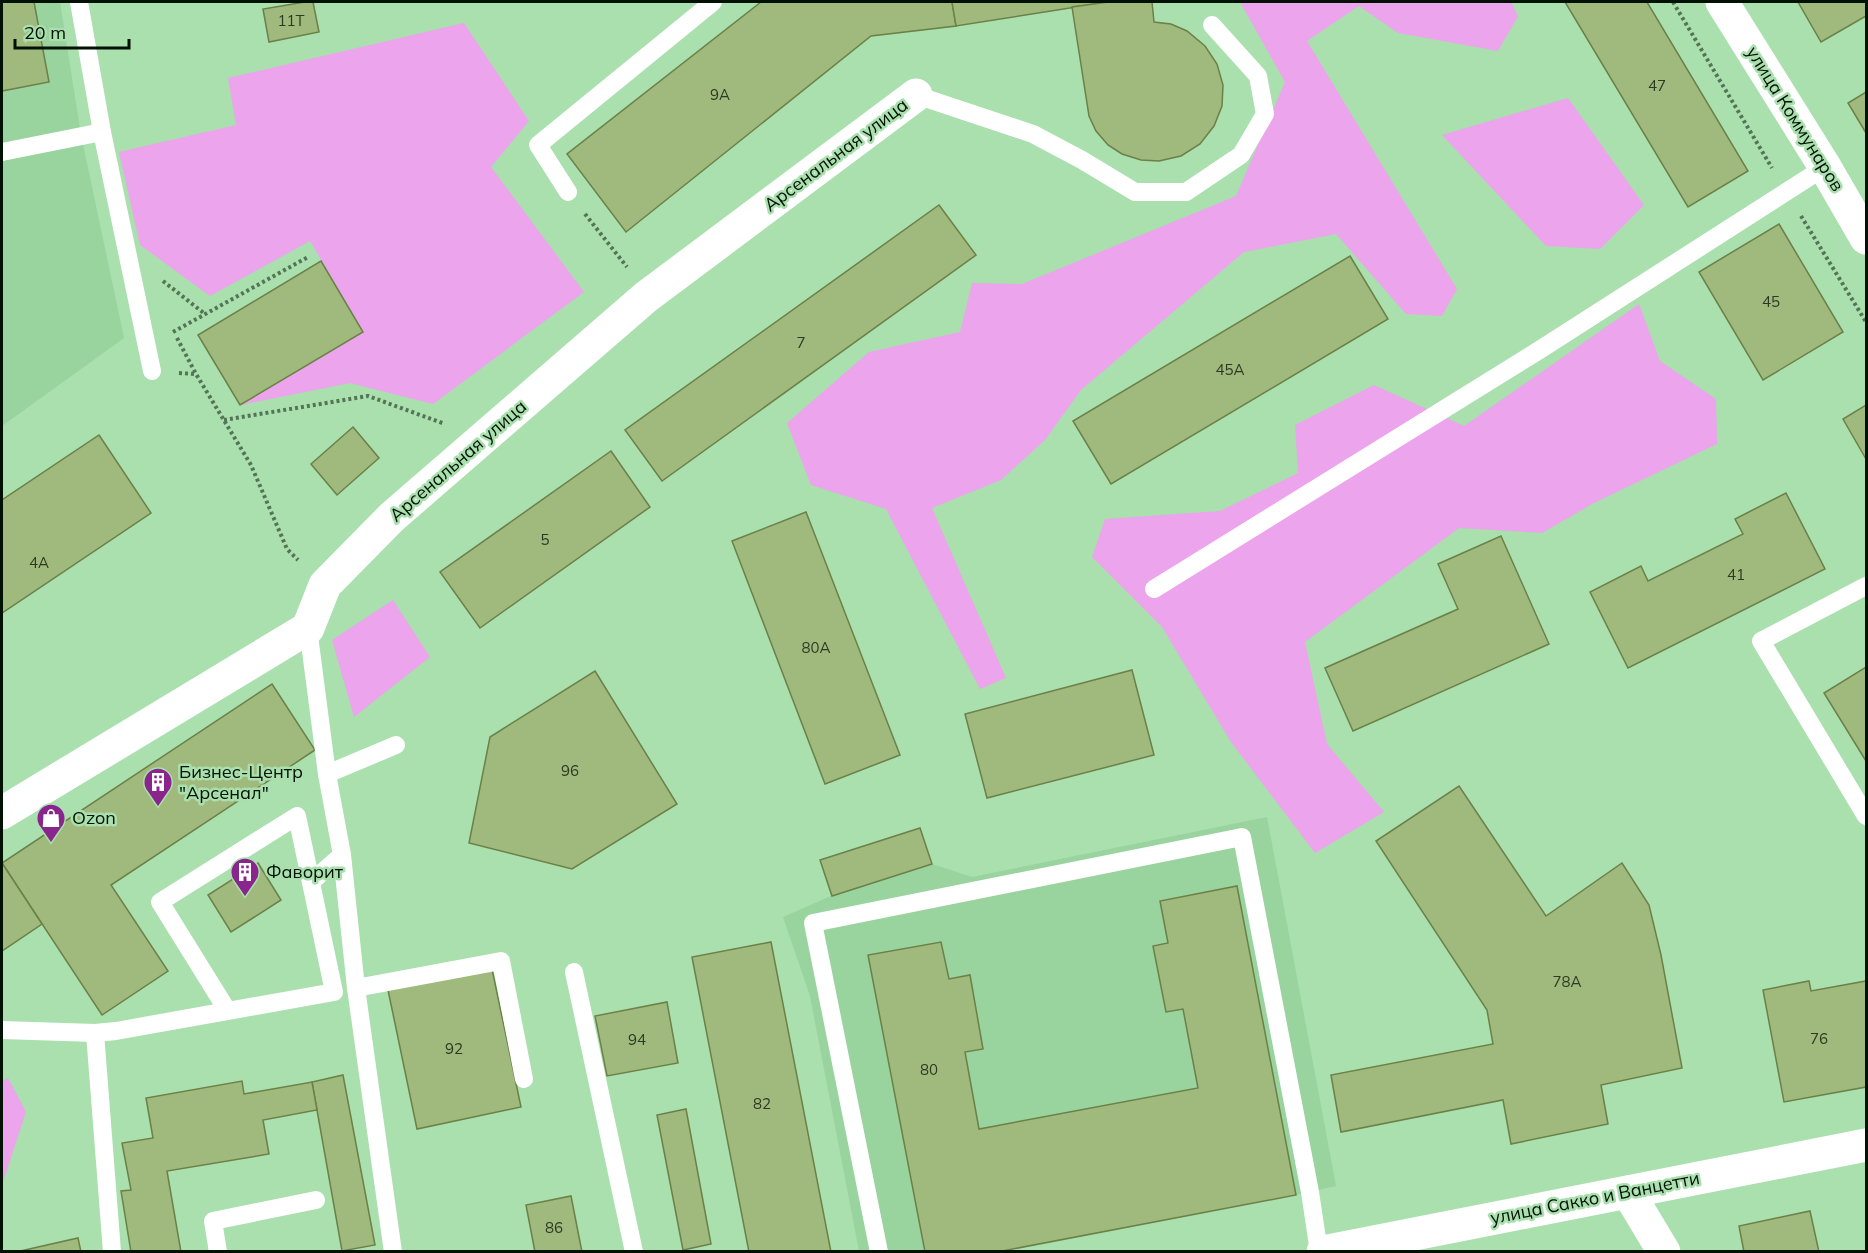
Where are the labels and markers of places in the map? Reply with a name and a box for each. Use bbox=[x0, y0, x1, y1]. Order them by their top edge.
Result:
place label: Бизнес-Центр "Арсенал" bbox=[179, 760, 303, 804]
building icon: Бизнес-Центр "Арсенал" bbox=[142, 766, 174, 808]
shop icon: Ozon bbox=[35, 802, 67, 844]
place label: Ozon bbox=[72, 806, 116, 829]
building icon: Фаворит bbox=[229, 856, 261, 898]
place label: Фаворит bbox=[266, 860, 344, 883]

